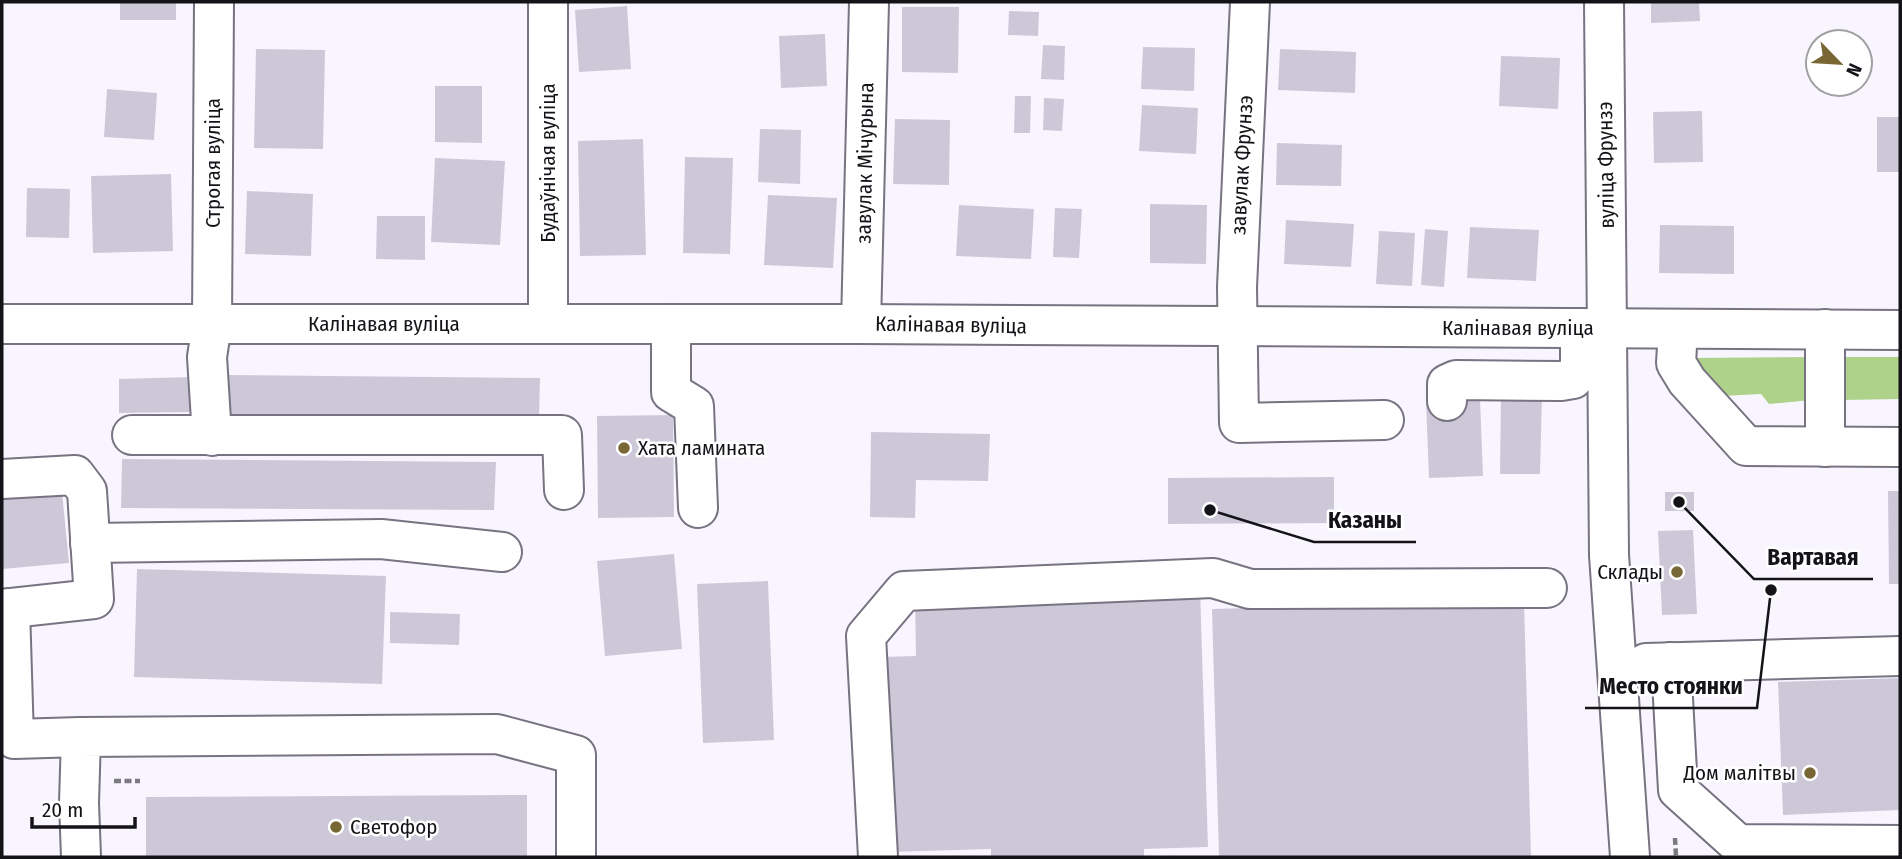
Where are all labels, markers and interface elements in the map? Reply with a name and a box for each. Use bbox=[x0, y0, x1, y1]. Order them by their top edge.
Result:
north arrow bbox=[1804, 28, 1874, 98]
text: N bbox=[1841, 60, 1867, 80]
street label: завулак Мічурына bbox=[851, 82, 879, 244]
street label: Будаўнічая вуліца bbox=[535, 83, 561, 243]
street label: завулак Фрунзэ bbox=[1225, 94, 1259, 236]
street label: Строгая вуліца bbox=[200, 98, 226, 228]
street label: вуліца Фрунзэ bbox=[1592, 101, 1620, 229]
street label: Калінавая вуліца bbox=[308, 311, 460, 337]
street label: Калінавая вуліца bbox=[875, 311, 1027, 339]
street label: Калінавая вуліца bbox=[1442, 315, 1594, 341]
place label: Хата ламината bbox=[638, 435, 765, 461]
marker: Хата ламината bbox=[616, 440, 632, 456]
callout: Казаны bbox=[1314, 498, 1416, 542]
text: Казаны bbox=[1328, 506, 1402, 534]
callout: Вартавая bbox=[1754, 535, 1873, 579]
text: Вартавая bbox=[1767, 543, 1859, 571]
place label: Склады bbox=[1597, 559, 1663, 585]
marker: Склады bbox=[1669, 564, 1685, 580]
callout: Место стоянки bbox=[1585, 664, 1757, 708]
text: Место стоянки bbox=[1599, 672, 1743, 700]
place label: Дом малітвы bbox=[1682, 760, 1796, 786]
marker: Дом малітвы bbox=[1802, 765, 1818, 781]
scale bar bbox=[32, 786, 135, 830]
text: 20 m bbox=[42, 797, 83, 823]
place label: Светофор bbox=[350, 814, 437, 840]
marker: Светофор bbox=[328, 819, 344, 835]

